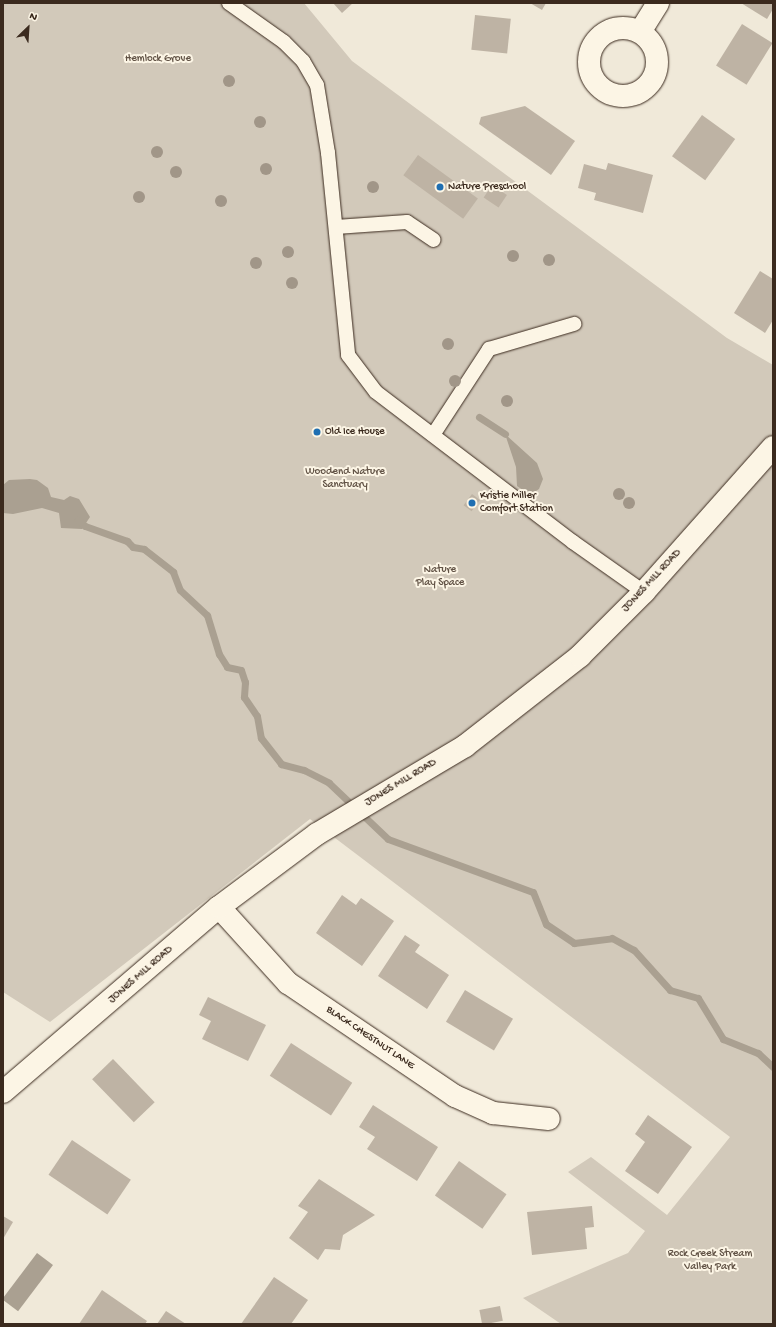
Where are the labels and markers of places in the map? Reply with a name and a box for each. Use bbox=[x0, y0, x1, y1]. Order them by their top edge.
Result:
place label: Nature Preschool bbox=[448, 180, 526, 194]
marker: Nature Preschool bbox=[435, 182, 445, 192]
place label: Old Ice House bbox=[325, 425, 385, 439]
marker: Old Ice House bbox=[312, 427, 322, 437]
place label: Kristie Miller Comfort Station bbox=[480, 490, 553, 516]
marker: Kristie Miller Comfort Station bbox=[467, 498, 477, 508]

